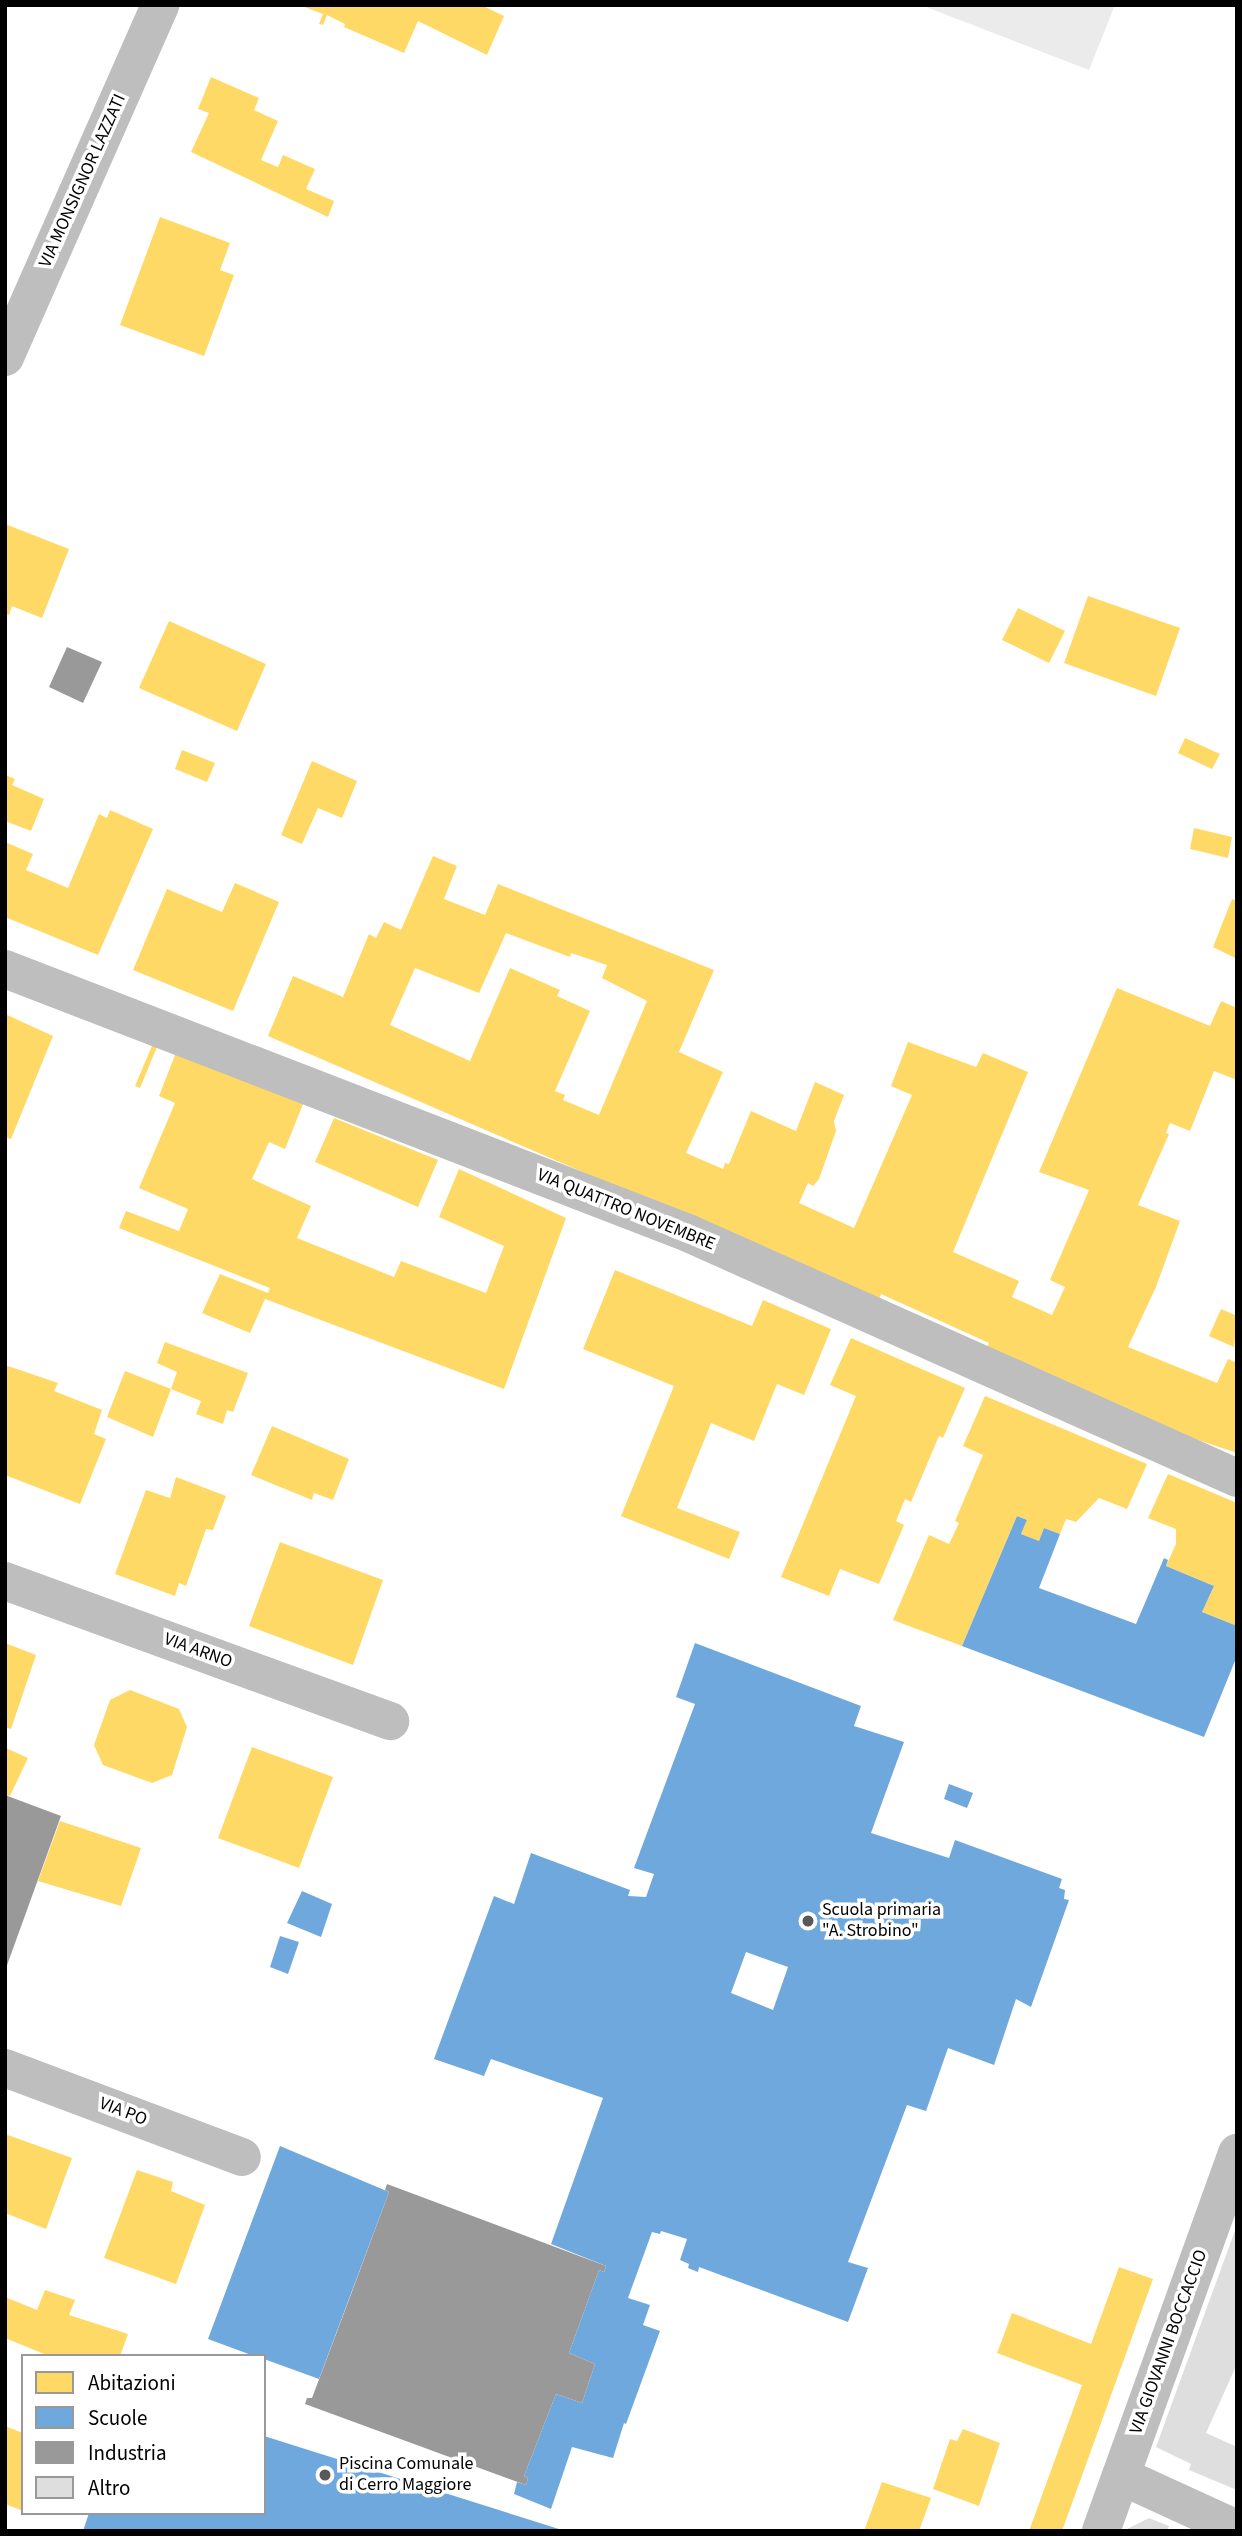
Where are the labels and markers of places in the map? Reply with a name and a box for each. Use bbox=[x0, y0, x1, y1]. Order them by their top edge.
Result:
place label: Scuola primaria "A. Strobino" bbox=[822, 1900, 941, 1942]
marker: Scuola primaria "A. Strobino" bbox=[800, 1913, 816, 1929]
place label: Piscina Comunale di Cerro Maggiore bbox=[339, 2454, 473, 2496]
marker: Piscina Comunale di Cerro Maggiore bbox=[317, 2467, 333, 2483]

